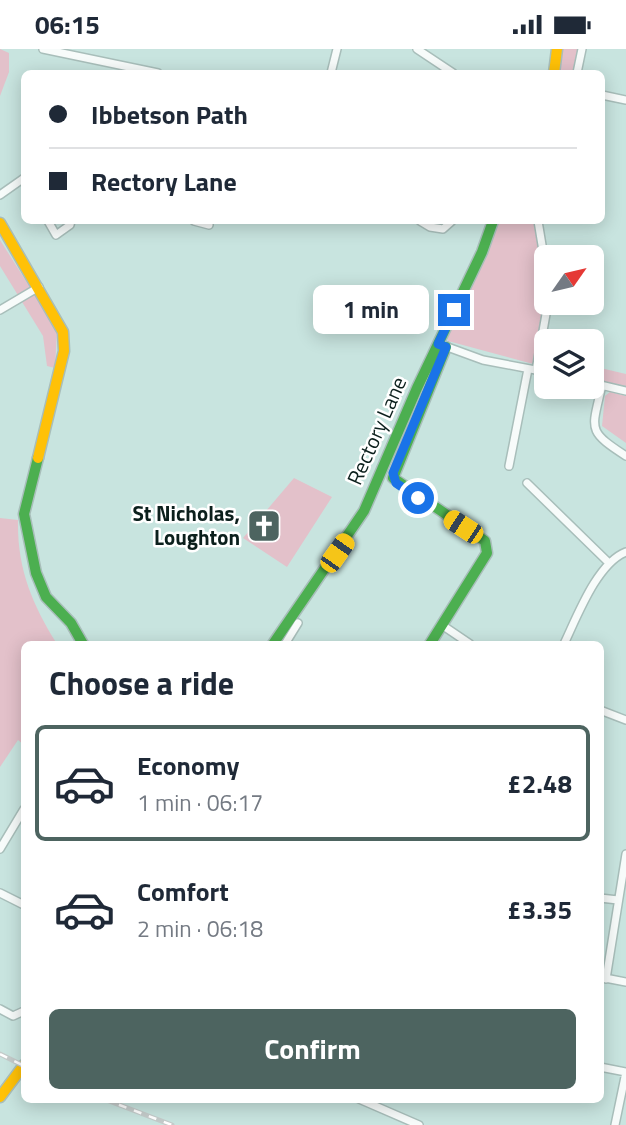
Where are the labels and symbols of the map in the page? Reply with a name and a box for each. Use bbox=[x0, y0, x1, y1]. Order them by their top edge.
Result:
north arrow bbox=[534, 245, 604, 315]
callout: 1 min bbox=[314, 285, 430, 335]
route end bbox=[438, 294, 470, 326]
street label: Rectory Lane bbox=[338, 371, 414, 490]
route start bbox=[402, 482, 434, 514]
place label: St Nicholas, Loughton bbox=[132, 497, 240, 553]
church icon: St Nicholas, Loughton bbox=[245, 507, 283, 545]
car bbox=[440, 507, 487, 547]
car bbox=[317, 530, 358, 576]

